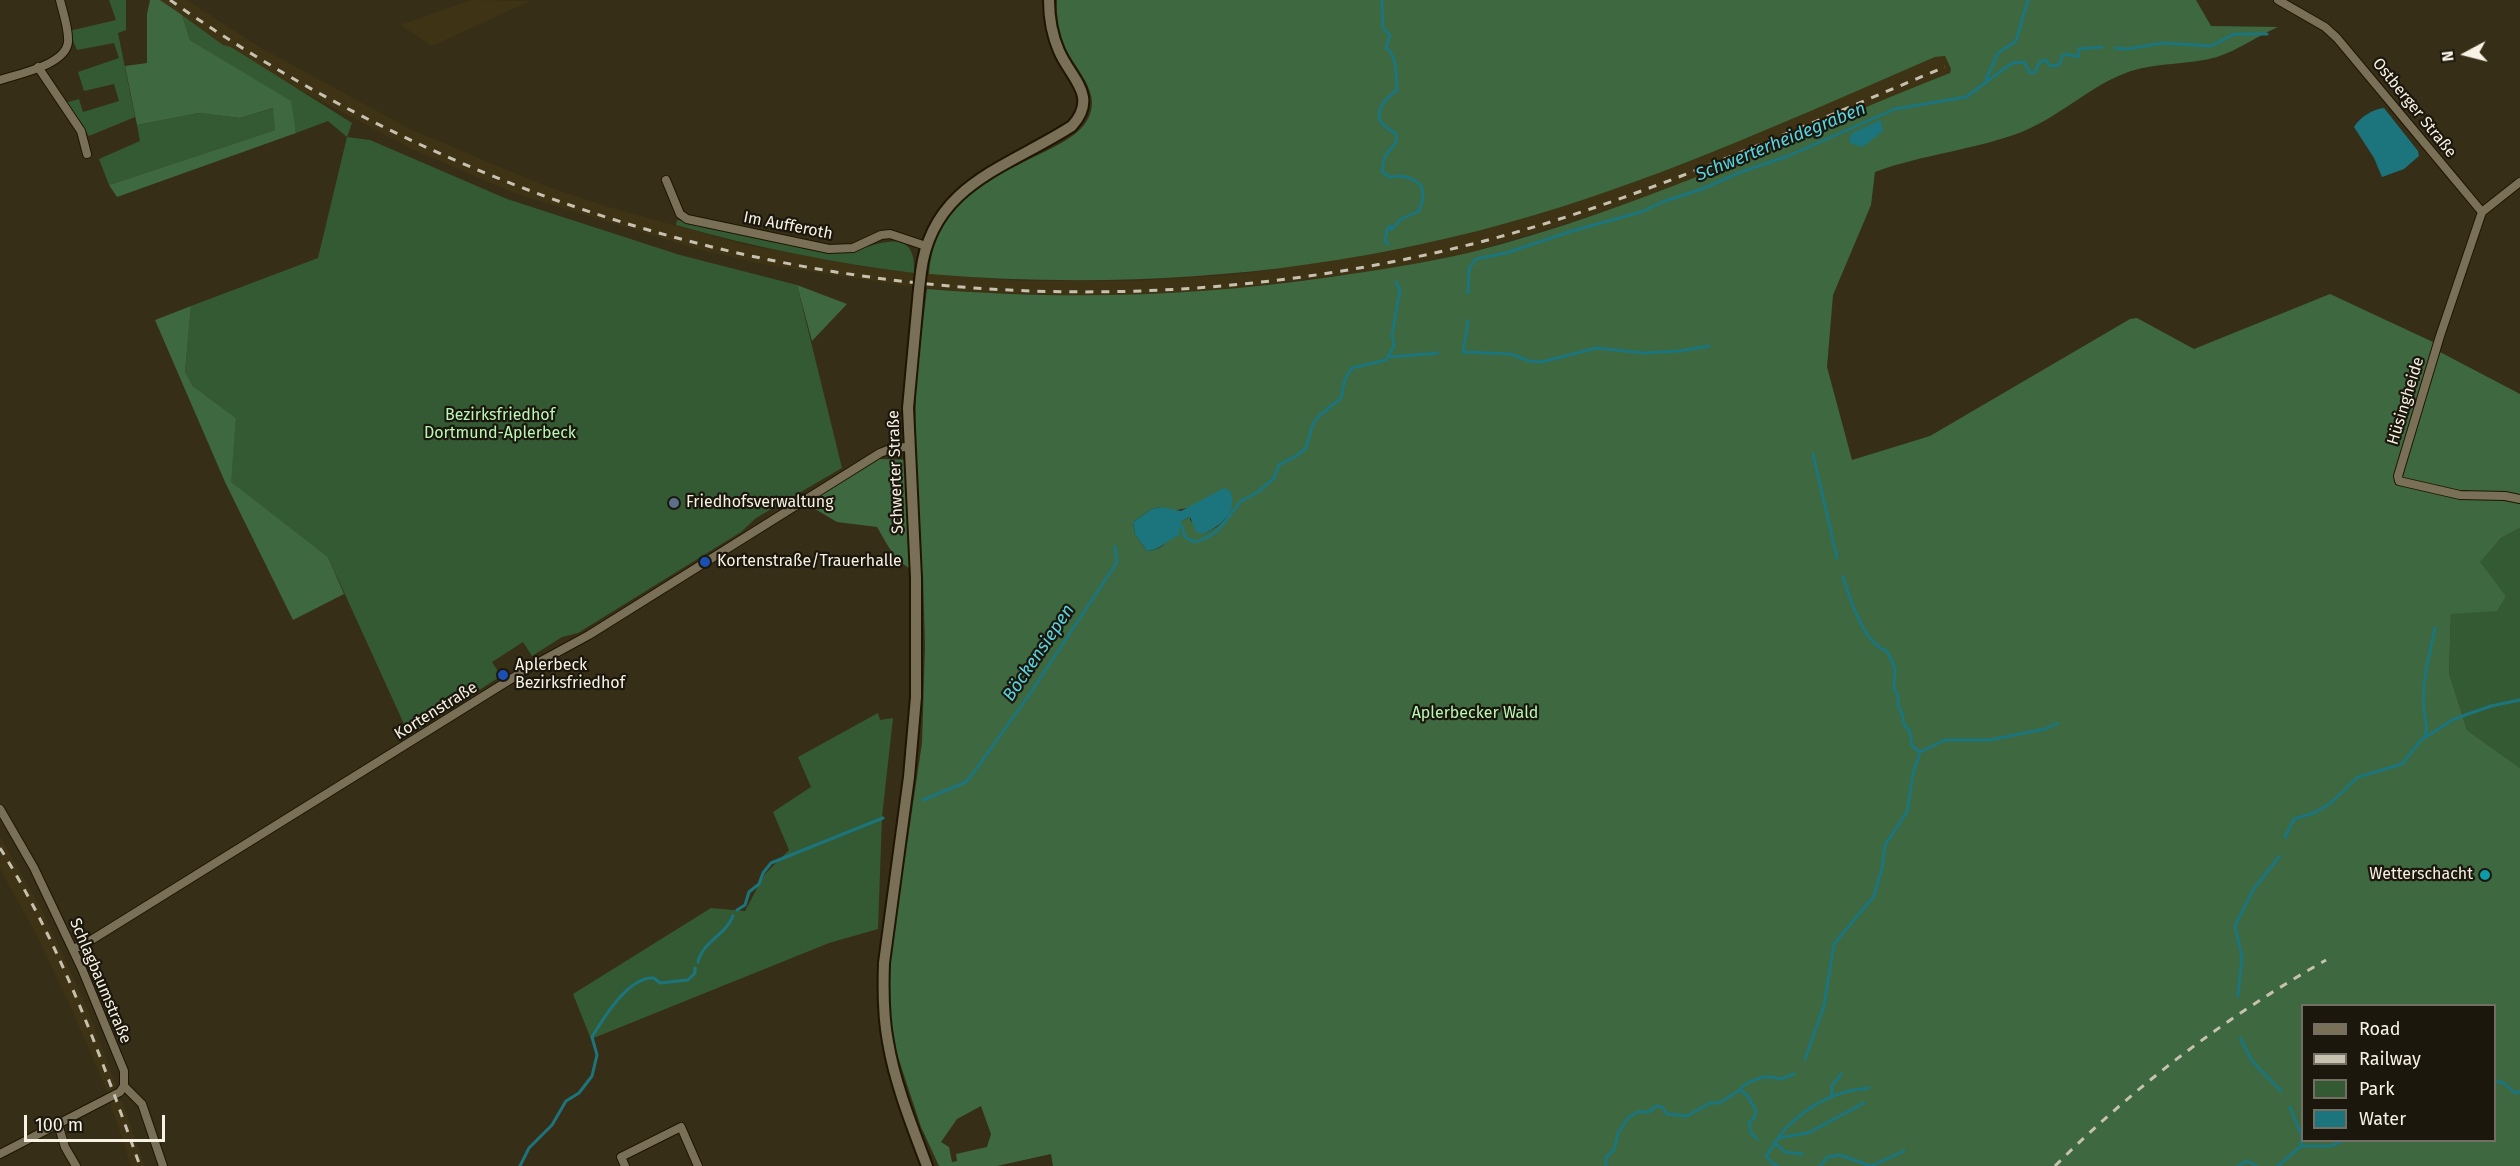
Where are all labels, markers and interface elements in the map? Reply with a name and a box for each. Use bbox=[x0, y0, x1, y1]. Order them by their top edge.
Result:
north arrow bbox=[2436, 24, 2496, 84]
text: N bbox=[2438, 50, 2458, 63]
street label: Ostberger Straße bbox=[2368, 54, 2460, 162]
water label: Schwerterheidegraben bbox=[1693, 98, 1869, 186]
street label: Im Aufferoth bbox=[742, 208, 834, 244]
street label: Hüsingheide bbox=[2384, 355, 2428, 447]
park label: Bezirksfriedhof Dortmund-Aplerbeck bbox=[424, 406, 576, 444]
street label: Schwerter Straße bbox=[884, 410, 908, 534]
place label: Friedhofsverwaltung bbox=[686, 493, 833, 513]
marker: Friedhofsverwaltung bbox=[667, 496, 681, 510]
place label: Kortenstraße/Trauerhalle bbox=[717, 552, 902, 572]
marker: Kortenstraße/Trauerhalle bbox=[698, 555, 712, 569]
water label: Böckensiepen bbox=[999, 600, 1079, 706]
place label: Aplerbeck Bezirksfriedhof bbox=[515, 656, 625, 694]
marker: Aplerbeck Bezirksfriedhof bbox=[496, 668, 510, 682]
street label: Kortenstraße bbox=[391, 678, 481, 744]
park label: Aplerbecker Wald bbox=[1412, 704, 1538, 724]
place label: Wetterschacht bbox=[2369, 865, 2473, 885]
marker: Wetterschacht bbox=[2478, 868, 2492, 882]
street label: Schlagbaumstraße bbox=[65, 916, 135, 1046]
legend bbox=[2301, 1004, 2496, 1142]
text: Road bbox=[2359, 1018, 2401, 1040]
text: Railway bbox=[2359, 1048, 2421, 1070]
text: Park bbox=[2359, 1078, 2394, 1100]
scale bar bbox=[27, 1103, 168, 1141]
text: Water bbox=[2359, 1108, 2406, 1130]
text: 100 m bbox=[35, 1114, 83, 1136]

